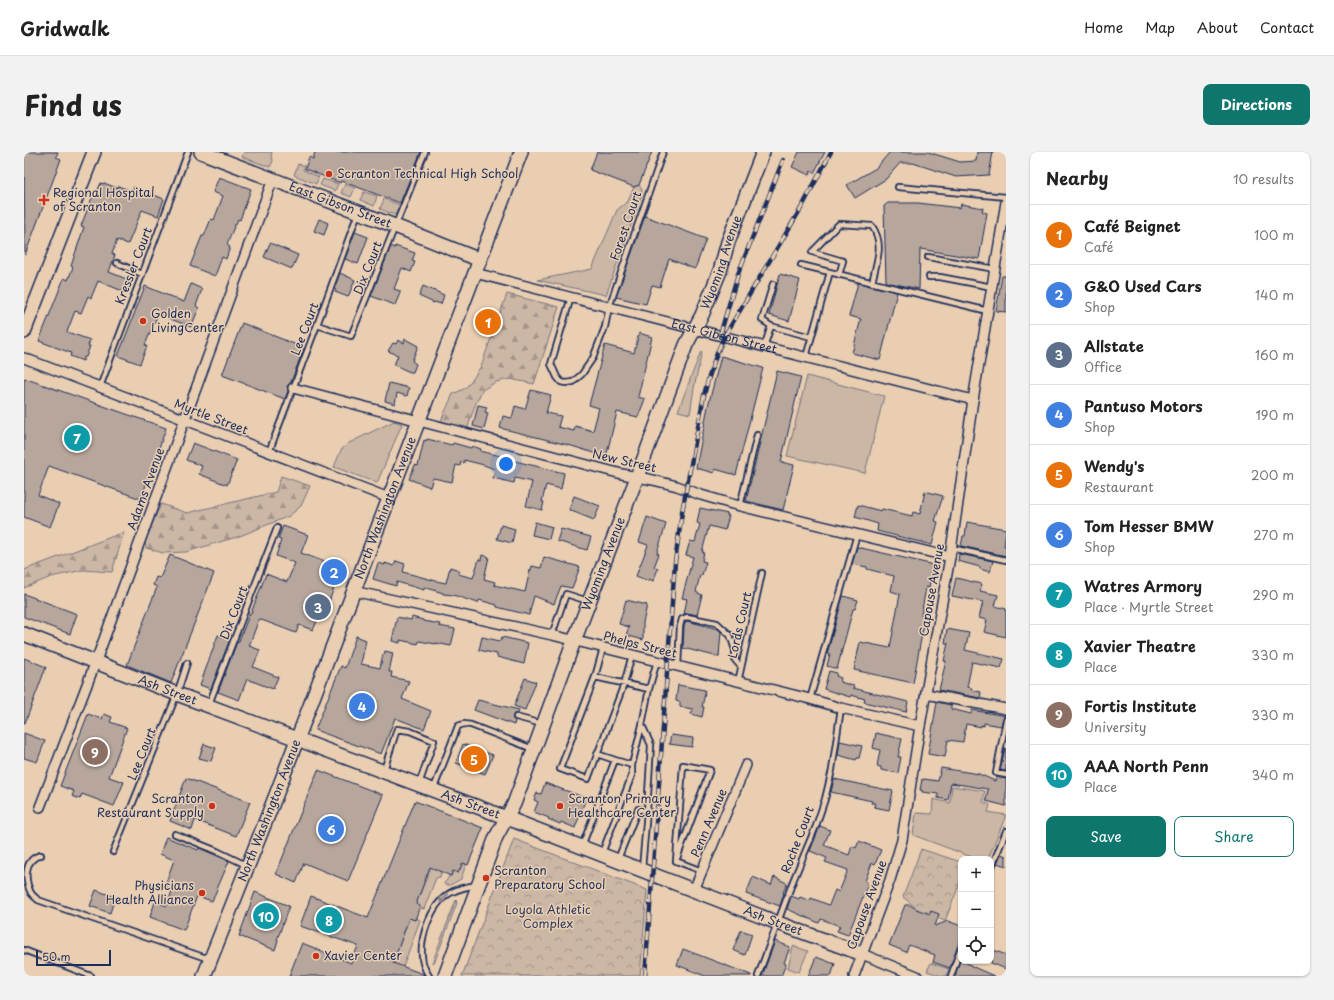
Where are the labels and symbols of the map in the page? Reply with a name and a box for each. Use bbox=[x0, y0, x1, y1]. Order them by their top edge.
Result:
place label: Scranton Technical High School bbox=[337, 164, 518, 182]
marker: Scranton Technical High School bbox=[324, 169, 334, 179]
street label: East Gibson Street bbox=[287, 177, 394, 232]
place label: Regional Hospital of Scranton bbox=[53, 183, 154, 215]
street label: Forest Court bbox=[605, 188, 645, 263]
marker: Regional Hospital of Scranton bbox=[38, 194, 50, 206]
street label: Wyoming Avenue bbox=[695, 212, 746, 312]
street label: Kressler Court bbox=[110, 224, 156, 307]
street label: Dix Court bbox=[348, 238, 386, 297]
street label: Lee Court bbox=[286, 300, 322, 358]
place label: Golden LivingCenter bbox=[151, 304, 224, 336]
pin: 1 bbox=[475, 307, 501, 337]
street label: East Gibson Street bbox=[670, 313, 779, 358]
marker: Golden LivingCenter bbox=[138, 316, 148, 326]
street label: Myrtle Street bbox=[172, 394, 251, 438]
pin: 7 bbox=[64, 423, 90, 453]
street label: North Washington Avenue bbox=[349, 433, 420, 582]
street label: Adams Avenue bbox=[122, 444, 168, 532]
street label: New Street bbox=[590, 444, 658, 476]
your location bbox=[496, 454, 516, 474]
street label: Wyoming Avenue bbox=[577, 514, 629, 613]
street label: Capouse Avenue bbox=[914, 542, 948, 638]
pin: 2 bbox=[321, 557, 347, 587]
street label: Dix Court bbox=[215, 583, 252, 642]
street label: Lords Court bbox=[723, 590, 755, 660]
pin: 3 bbox=[305, 592, 331, 622]
street label: Phelps Street bbox=[601, 626, 679, 662]
street label: Ash Street bbox=[136, 670, 200, 709]
pin: 4 bbox=[349, 691, 375, 721]
street label: Lee Court bbox=[122, 725, 160, 783]
street label: North Washington Avenue bbox=[233, 736, 305, 884]
pin: 9 bbox=[82, 737, 108, 767]
pin: 5 bbox=[461, 744, 487, 774]
street label: Ash Street bbox=[439, 784, 503, 823]
street label: Penn Avenue bbox=[685, 785, 731, 860]
place label: Scranton Restaurant Supply bbox=[97, 789, 204, 821]
place label: Scranton Primary Healthcare Center bbox=[568, 789, 676, 821]
marker: Scranton Restaurant Supply bbox=[207, 801, 217, 811]
marker: Scranton Primary Healthcare Center bbox=[555, 801, 565, 811]
street label: Roche Court bbox=[776, 803, 818, 876]
pin: 6 bbox=[318, 814, 344, 844]
street label: Capouse Avenue bbox=[842, 857, 891, 952]
place label: Scranton Preparatory School bbox=[494, 861, 605, 893]
marker: Scranton Preparatory School bbox=[481, 873, 491, 883]
place label: Physicians Health Alliance bbox=[106, 876, 195, 908]
marker: Physicians Health Alliance bbox=[197, 888, 207, 898]
one-way arrow bbox=[439, 893, 449, 903]
park label: Loyola Athletic Complex bbox=[505, 900, 591, 932]
pin: 10 bbox=[253, 901, 279, 931]
street label: Ash Street bbox=[741, 901, 805, 939]
pin: 8 bbox=[316, 905, 342, 935]
place label: Xavier Center bbox=[324, 946, 402, 964]
scale bar bbox=[36, 948, 111, 967]
marker: Xavier Center bbox=[311, 951, 321, 961]

